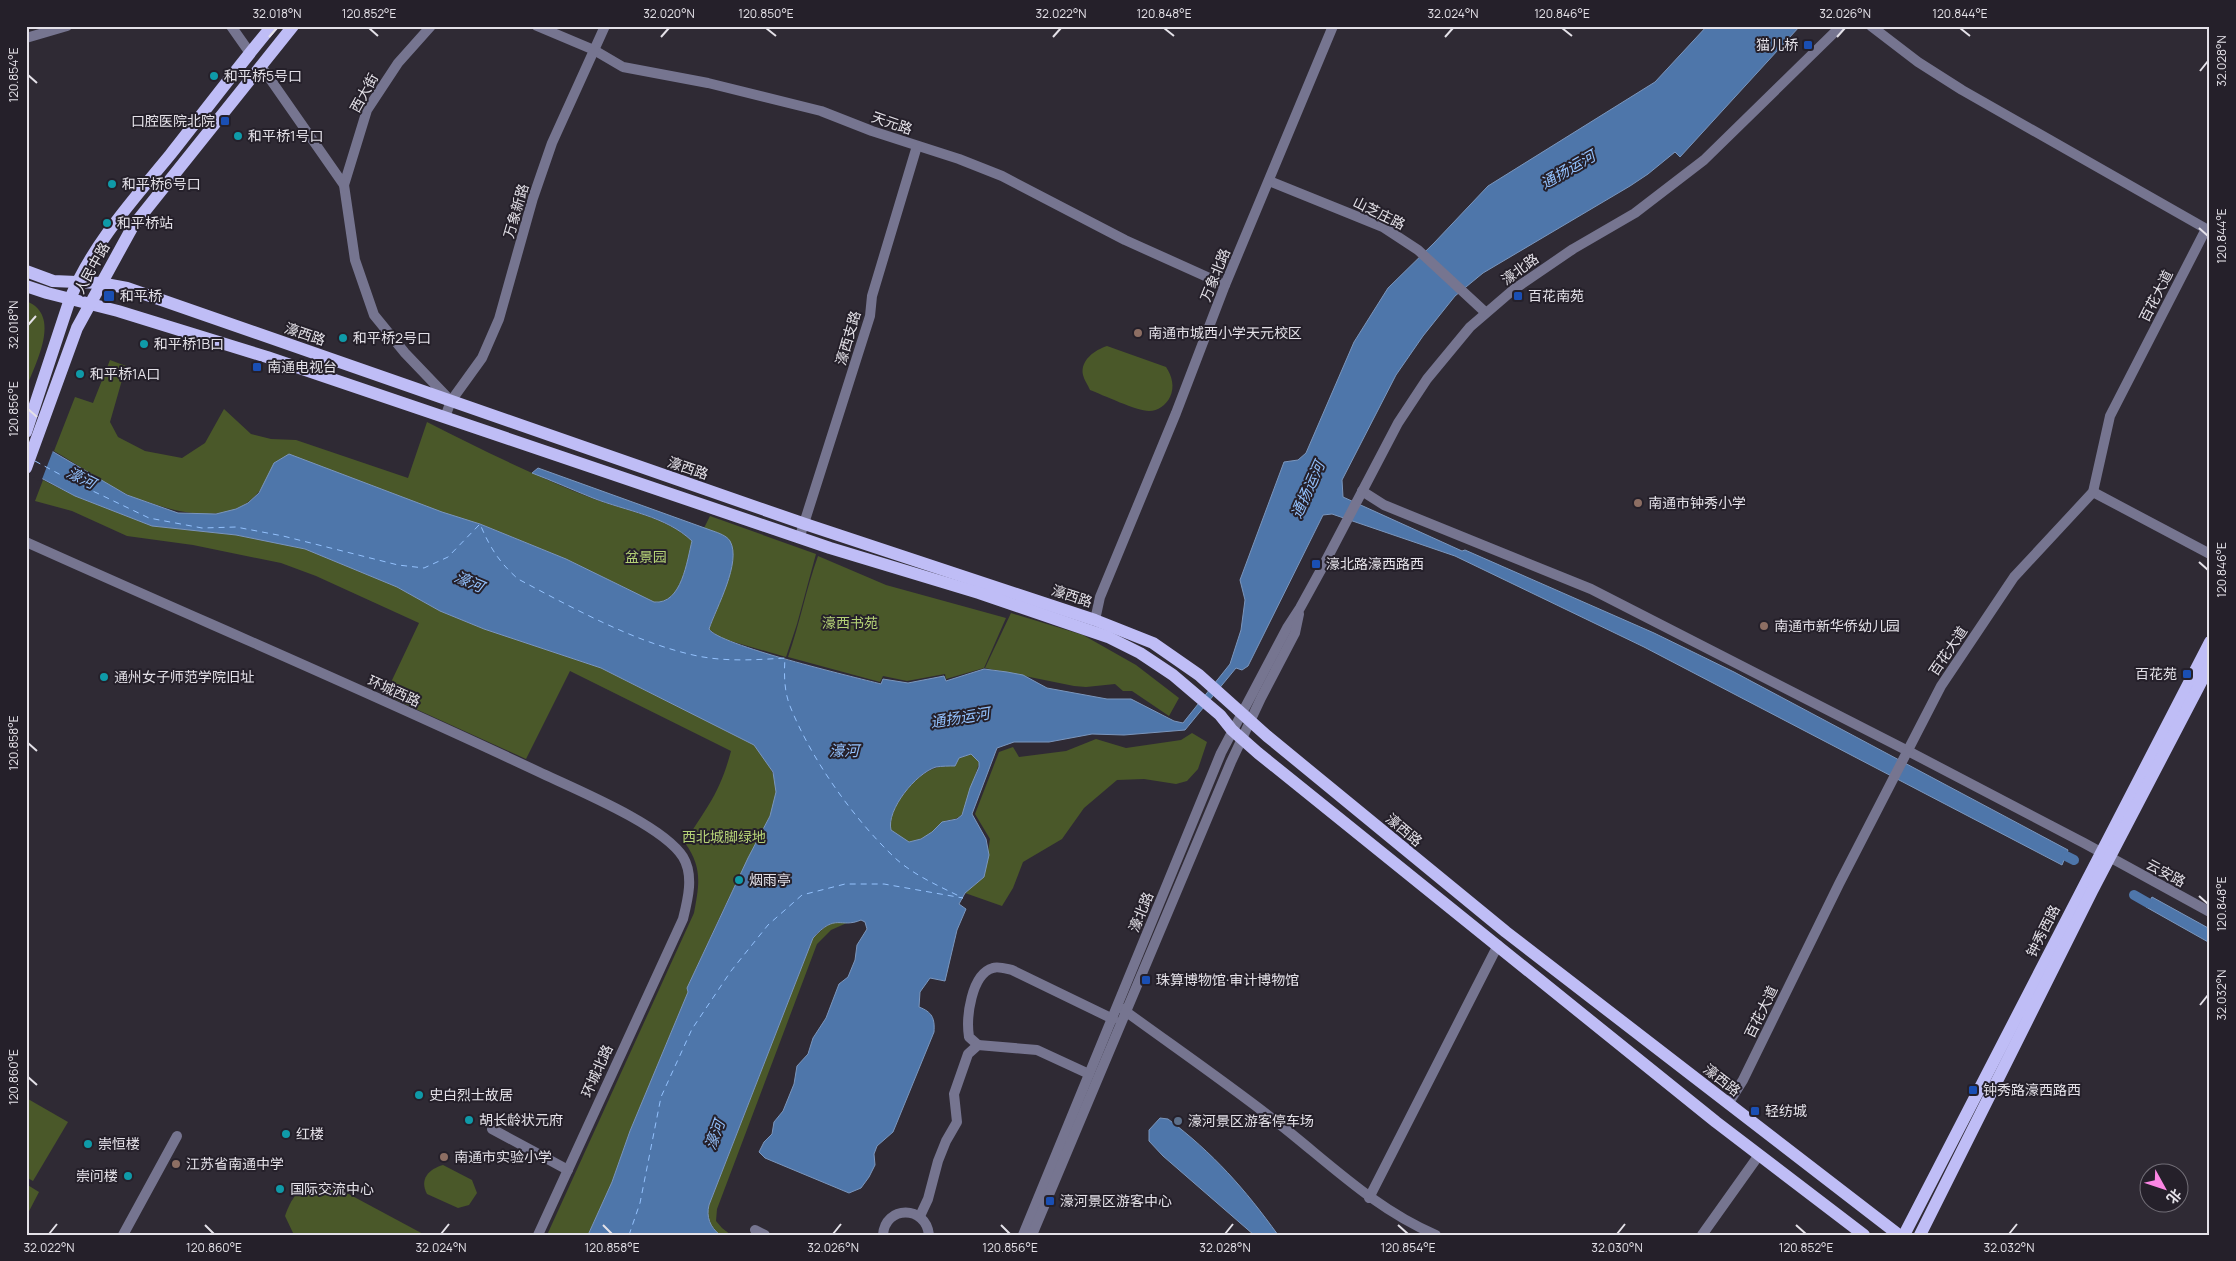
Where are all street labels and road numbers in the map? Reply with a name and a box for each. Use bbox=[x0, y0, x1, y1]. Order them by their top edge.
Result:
street label: 西大街 bbox=[345, 70, 382, 116]
street label: 天元路 bbox=[869, 107, 915, 138]
street label: 万象新路 bbox=[499, 181, 532, 240]
street label: 山芝庄路 bbox=[1350, 192, 1409, 233]
street label: 人民中路 bbox=[70, 239, 113, 297]
street label: 万象北路 bbox=[1195, 245, 1234, 304]
street label: 濠北路 bbox=[1497, 249, 1542, 289]
street label: 百花大道 bbox=[2134, 267, 2177, 325]
street label: 濠西支路 bbox=[831, 308, 864, 367]
street label: 濠西路 bbox=[282, 318, 328, 349]
street label: 濠西路 bbox=[665, 452, 711, 483]
street label: 濠西路 bbox=[1049, 580, 1095, 611]
street label: 百花大道 bbox=[1924, 622, 1971, 679]
street label: 环城西路 bbox=[365, 670, 424, 711]
street label: 濠西路 bbox=[1382, 809, 1427, 850]
street label: 云安路 bbox=[2143, 854, 2189, 891]
street label: 濠北路 bbox=[1124, 889, 1157, 935]
street label: 钟秀西路 bbox=[2021, 902, 2064, 960]
street label: 百花大道 bbox=[1740, 982, 1781, 1041]
street label: 环城北路 bbox=[576, 1041, 617, 1100]
street label: 濠西路 bbox=[1700, 1059, 1745, 1100]

